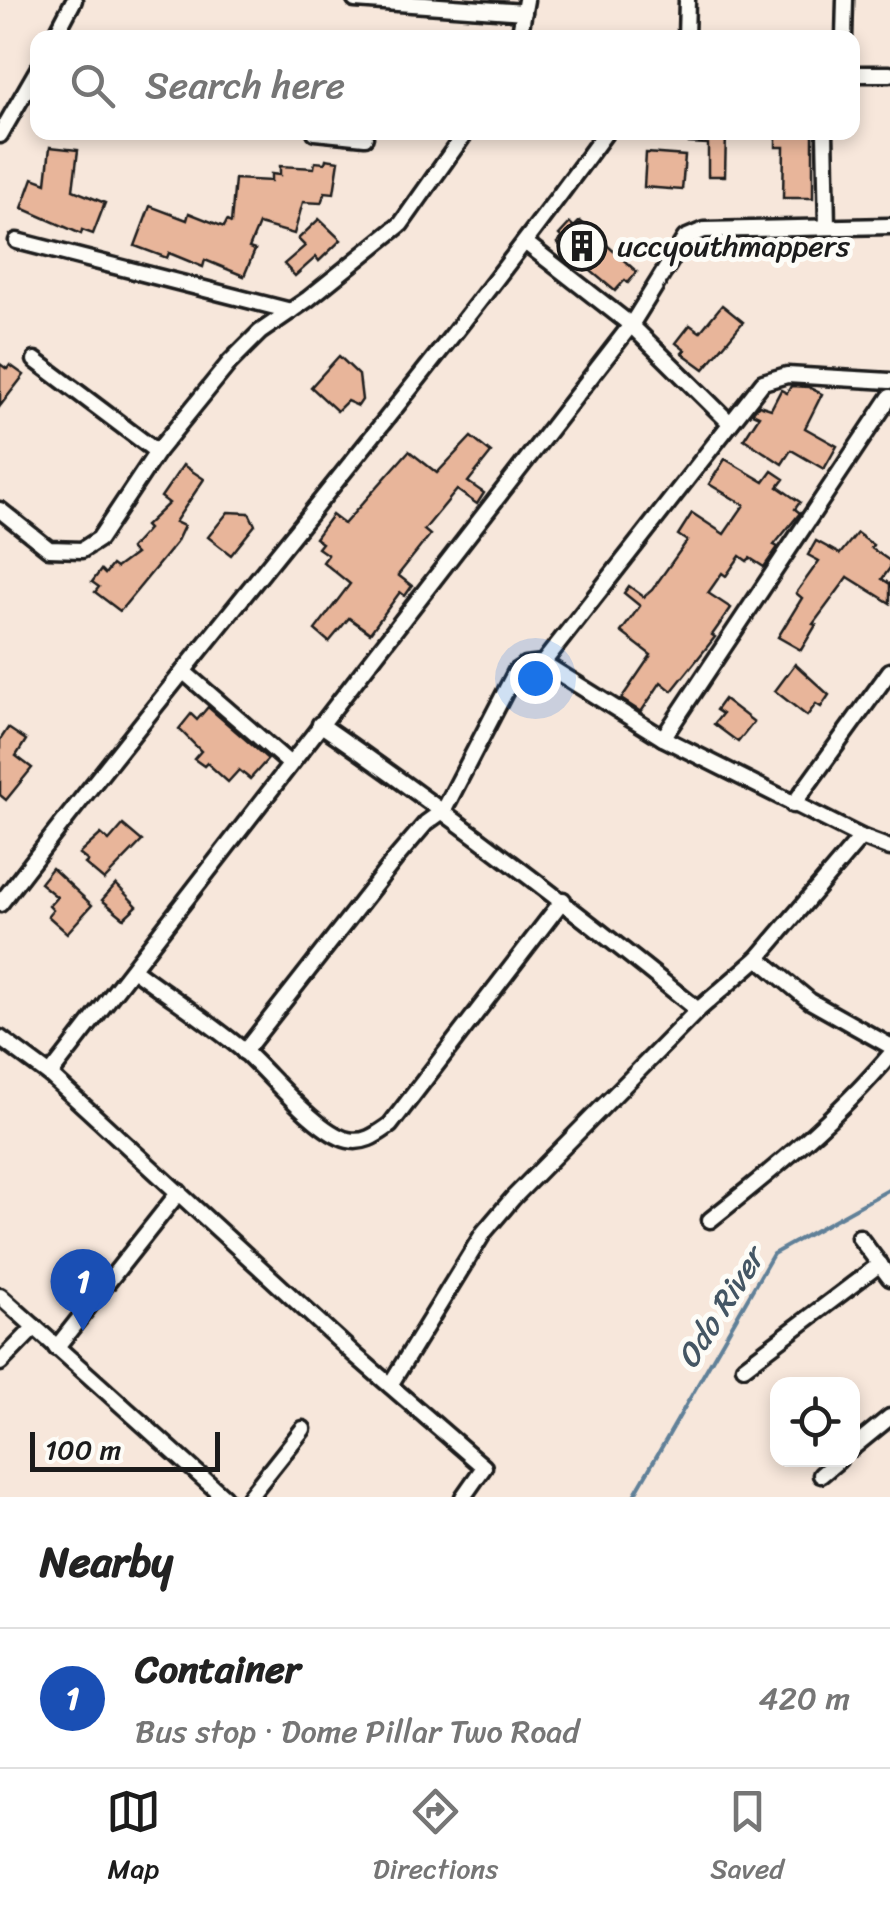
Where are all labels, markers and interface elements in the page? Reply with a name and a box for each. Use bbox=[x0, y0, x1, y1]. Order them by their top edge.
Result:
search box bbox=[30, 30, 860, 140]
text: Search here bbox=[145, 52, 345, 119]
icon: search bbox=[65, 58, 120, 113]
place label: uccyouthmappers bbox=[617, 219, 850, 273]
building icon: uccyouthmappers bbox=[556, 220, 608, 272]
your location bbox=[510, 653, 561, 704]
water label: Odo River bbox=[661, 1232, 783, 1380]
pin: 1 bbox=[51, 1248, 116, 1331]
map controls bbox=[770, 1377, 860, 1467]
button: locate bbox=[770, 1377, 860, 1467]
text: 100 m bbox=[45, 1425, 121, 1474]
scale bar bbox=[30, 1427, 220, 1472]
text: Nearby bbox=[40, 1525, 173, 1599]
text: Container bbox=[135, 1636, 300, 1703]
text: 1 bbox=[66, 1670, 79, 1727]
text: 420 m bbox=[758, 1670, 850, 1727]
text: Bus stop · Dome Pillar Two Road bbox=[135, 1703, 579, 1760]
tab: Map bbox=[106, 1784, 161, 1893]
tab: Directions bbox=[373, 1784, 498, 1893]
tab: Saved bbox=[710, 1784, 784, 1893]

